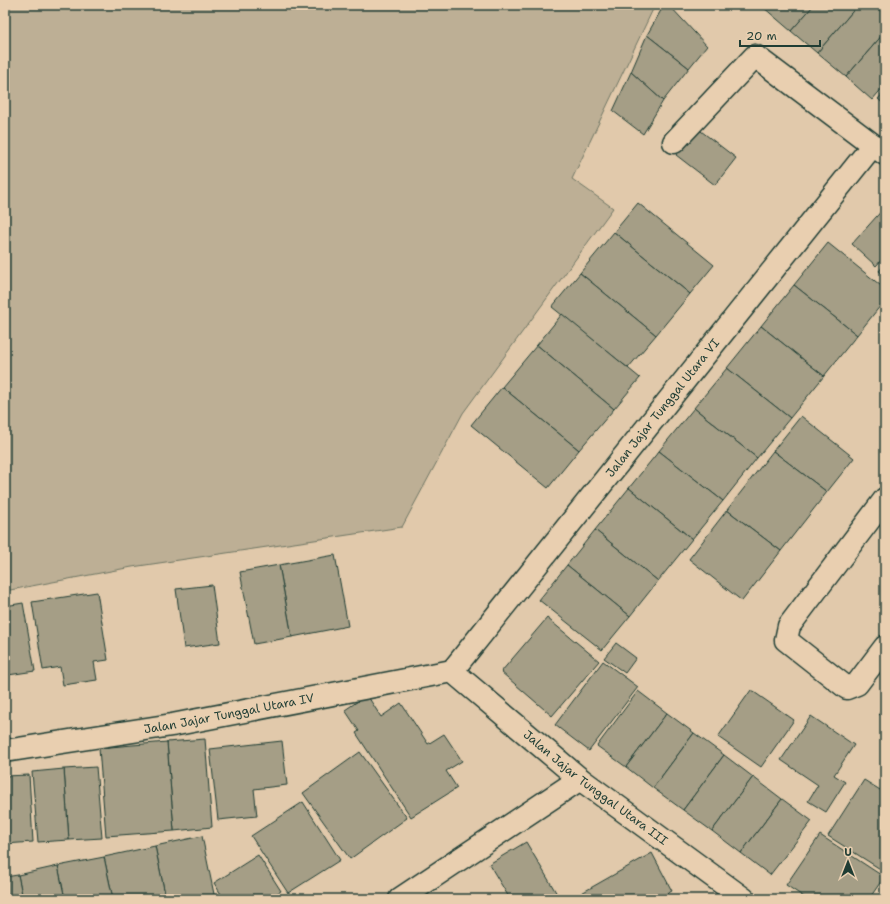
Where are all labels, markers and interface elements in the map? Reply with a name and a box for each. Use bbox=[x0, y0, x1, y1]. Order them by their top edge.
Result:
scale bar bbox=[740, 22, 820, 48]
text: 20 m bbox=[746, 28, 777, 44]
street label: Jalan Jajar Tunggal Utara VI bbox=[602, 335, 723, 480]
street label: Jalan Jajar Tunggal Utara IV bbox=[143, 690, 315, 737]
street label: Jalan Jajar Tunggal Utara III bbox=[520, 727, 671, 849]
north arrow bbox=[828, 842, 868, 882]
text: U bbox=[844, 845, 852, 860]

